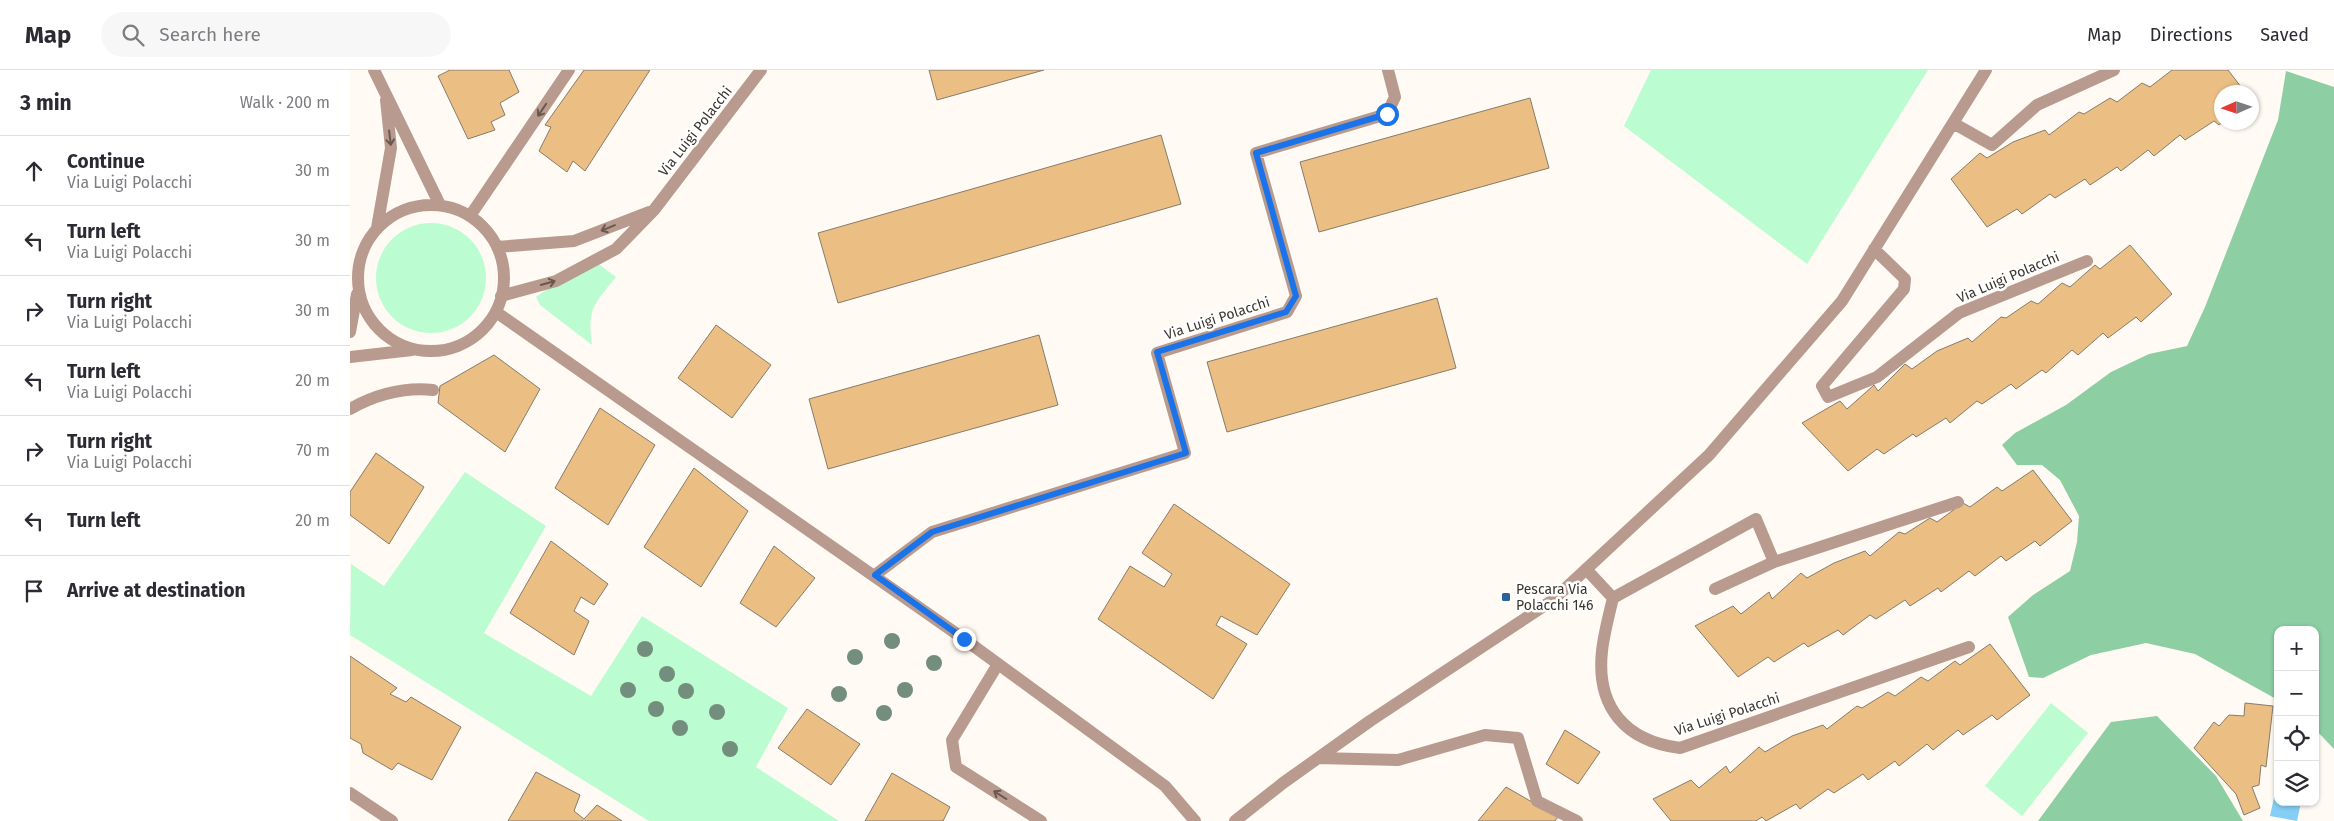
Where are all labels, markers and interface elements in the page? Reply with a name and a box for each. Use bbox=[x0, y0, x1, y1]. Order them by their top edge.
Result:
search box bbox=[101, 12, 451, 57]
text: Map bbox=[25, 21, 71, 49]
icon: search bbox=[119, 21, 147, 49]
text: Search here bbox=[159, 23, 261, 46]
text: Map bbox=[2087, 24, 2122, 46]
text: Directions bbox=[2150, 24, 2232, 46]
text: Saved bbox=[2260, 24, 2309, 46]
street label: Via Luigi Polacchi bbox=[655, 83, 736, 180]
north arrow bbox=[2214, 85, 2259, 130]
text: 3 min bbox=[20, 90, 72, 116]
text: Walk · 200 m bbox=[240, 93, 330, 112]
one-way arrow bbox=[537, 103, 547, 117]
route start bbox=[1376, 103, 1399, 126]
one-way arrow bbox=[385, 130, 395, 146]
text: Continue bbox=[67, 150, 145, 173]
icon: ahead bbox=[20, 157, 48, 185]
text: 30 m bbox=[295, 161, 330, 180]
text: Via Luigi Polacchi bbox=[67, 173, 192, 192]
text: Turn left bbox=[67, 220, 141, 243]
one-way arrow bbox=[601, 224, 616, 233]
icon: left bbox=[20, 227, 48, 255]
text: 30 m bbox=[295, 231, 330, 250]
text: Via Luigi Polacchi bbox=[67, 243, 192, 262]
street label: Via Luigi Polacchi bbox=[1954, 248, 2062, 307]
one-way arrow bbox=[540, 277, 556, 287]
text: Turn right bbox=[67, 290, 152, 313]
street label: Via Luigi Polacchi bbox=[1162, 293, 1272, 344]
icon: right bbox=[20, 297, 48, 325]
text: 30 m bbox=[295, 301, 330, 320]
text: Via Luigi Polacchi bbox=[67, 313, 192, 332]
text: Turn left bbox=[67, 360, 141, 383]
icon: left bbox=[20, 367, 48, 395]
text: 20 m bbox=[295, 371, 330, 390]
text: Via Luigi Polacchi bbox=[67, 383, 192, 402]
text: Turn right bbox=[67, 430, 152, 453]
icon: right bbox=[20, 437, 48, 465]
text: 70 m bbox=[296, 441, 330, 460]
text: Via Luigi Polacchi bbox=[67, 453, 192, 472]
icon: left bbox=[20, 507, 48, 535]
text: Turn left bbox=[67, 509, 141, 532]
text: 20 m bbox=[295, 511, 330, 530]
icon: arrive bbox=[20, 577, 48, 605]
text: Arrive at destination bbox=[67, 579, 246, 602]
place label: Pescara Via Polacchi 146 bbox=[1516, 581, 1593, 614]
marker: Pescara Via Polacchi 146 bbox=[1500, 591, 1512, 603]
map controls bbox=[2274, 626, 2319, 806]
button: + bbox=[2274, 626, 2319, 671]
route end bbox=[953, 628, 976, 651]
button: − bbox=[2274, 671, 2319, 716]
street label: Via Luigi Polacchi bbox=[1672, 689, 1782, 740]
button: locate bbox=[2274, 716, 2319, 761]
button: layers bbox=[2274, 761, 2319, 806]
one-way arrow bbox=[993, 790, 1007, 800]

